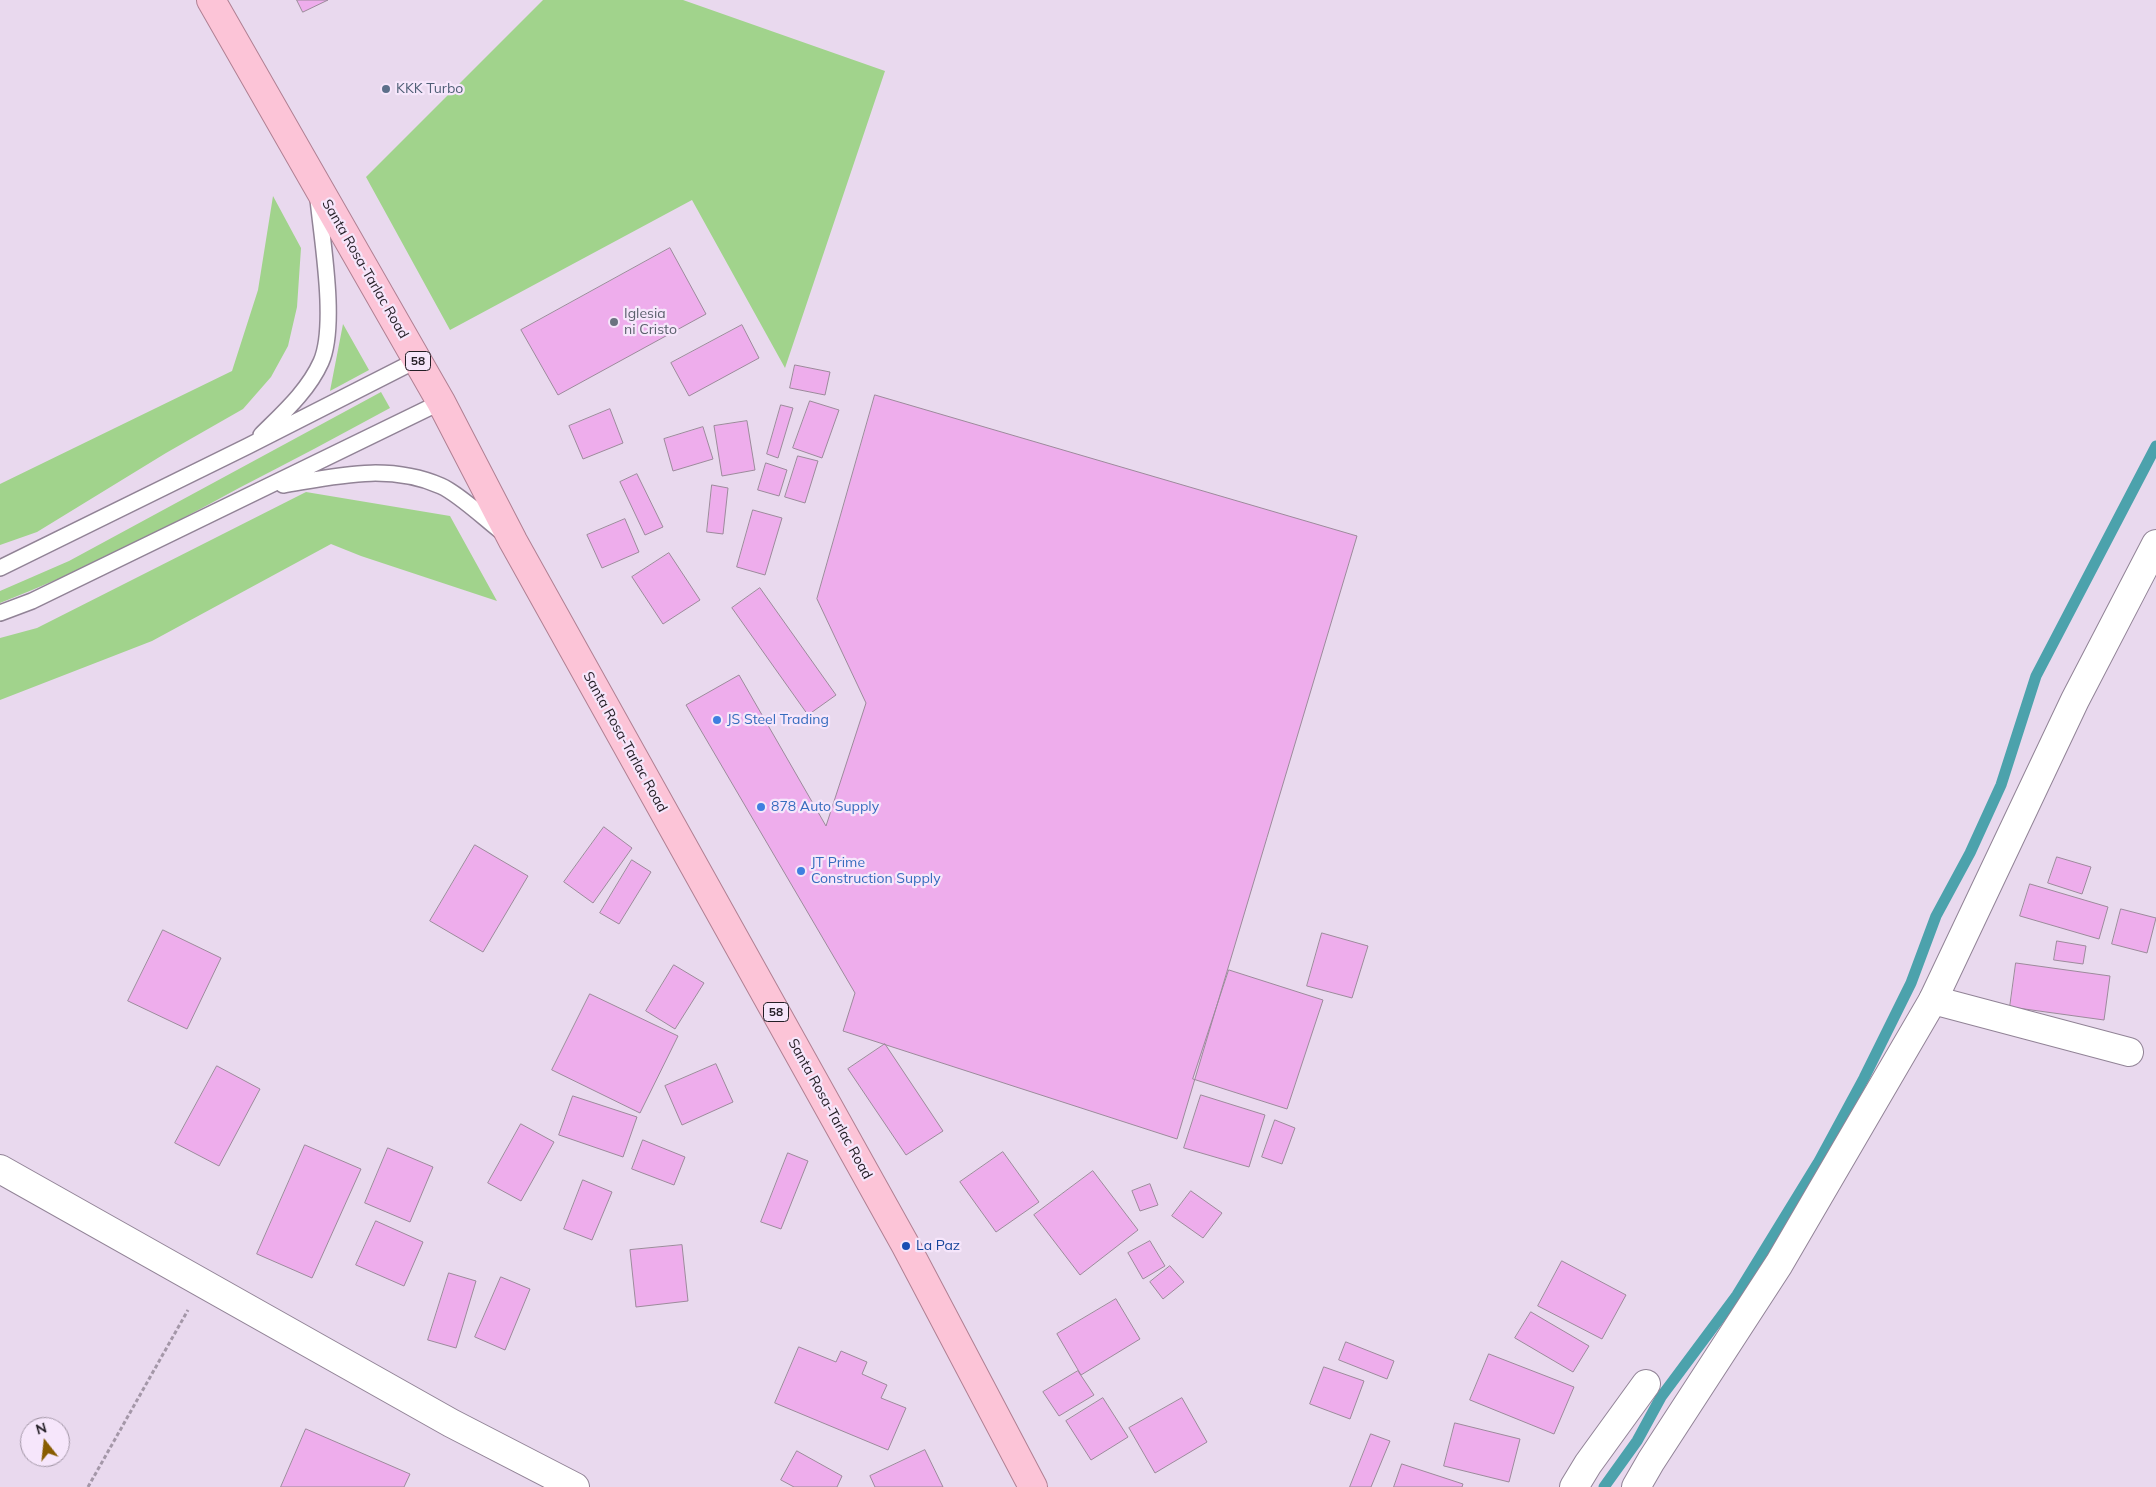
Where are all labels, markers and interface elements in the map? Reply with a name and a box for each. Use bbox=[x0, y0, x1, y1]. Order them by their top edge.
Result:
place label: KKK Turbo bbox=[396, 81, 463, 97]
marker: KKK Turbo bbox=[380, 83, 392, 95]
street label: Santa Rosa-Tarlac Road bbox=[318, 196, 412, 342]
place label: Iglesia ni Cristo bbox=[624, 306, 677, 338]
marker: Iglesia ni Cristo bbox=[608, 316, 620, 328]
road number: 58 bbox=[406, 352, 430, 371]
street label: Santa Rosa-Tarlac Road bbox=[579, 669, 671, 815]
place label: JS Steel Trading bbox=[727, 712, 829, 728]
marker: JS Steel Trading bbox=[711, 714, 723, 726]
place label: 878 Auto Supply bbox=[771, 799, 879, 815]
marker: 878 Auto Supply bbox=[755, 801, 767, 813]
place label: JT Prime Construction Supply bbox=[811, 855, 941, 888]
marker: JT Prime Construction Supply bbox=[795, 865, 807, 877]
road number: 58 bbox=[764, 1002, 788, 1022]
street label: Santa Rosa-Tarlac Road bbox=[784, 1036, 876, 1182]
place label: La Paz bbox=[916, 1238, 960, 1254]
marker: La Paz bbox=[900, 1240, 912, 1252]
north arrow bbox=[20, 1417, 70, 1467]
text: N bbox=[34, 1418, 49, 1439]

